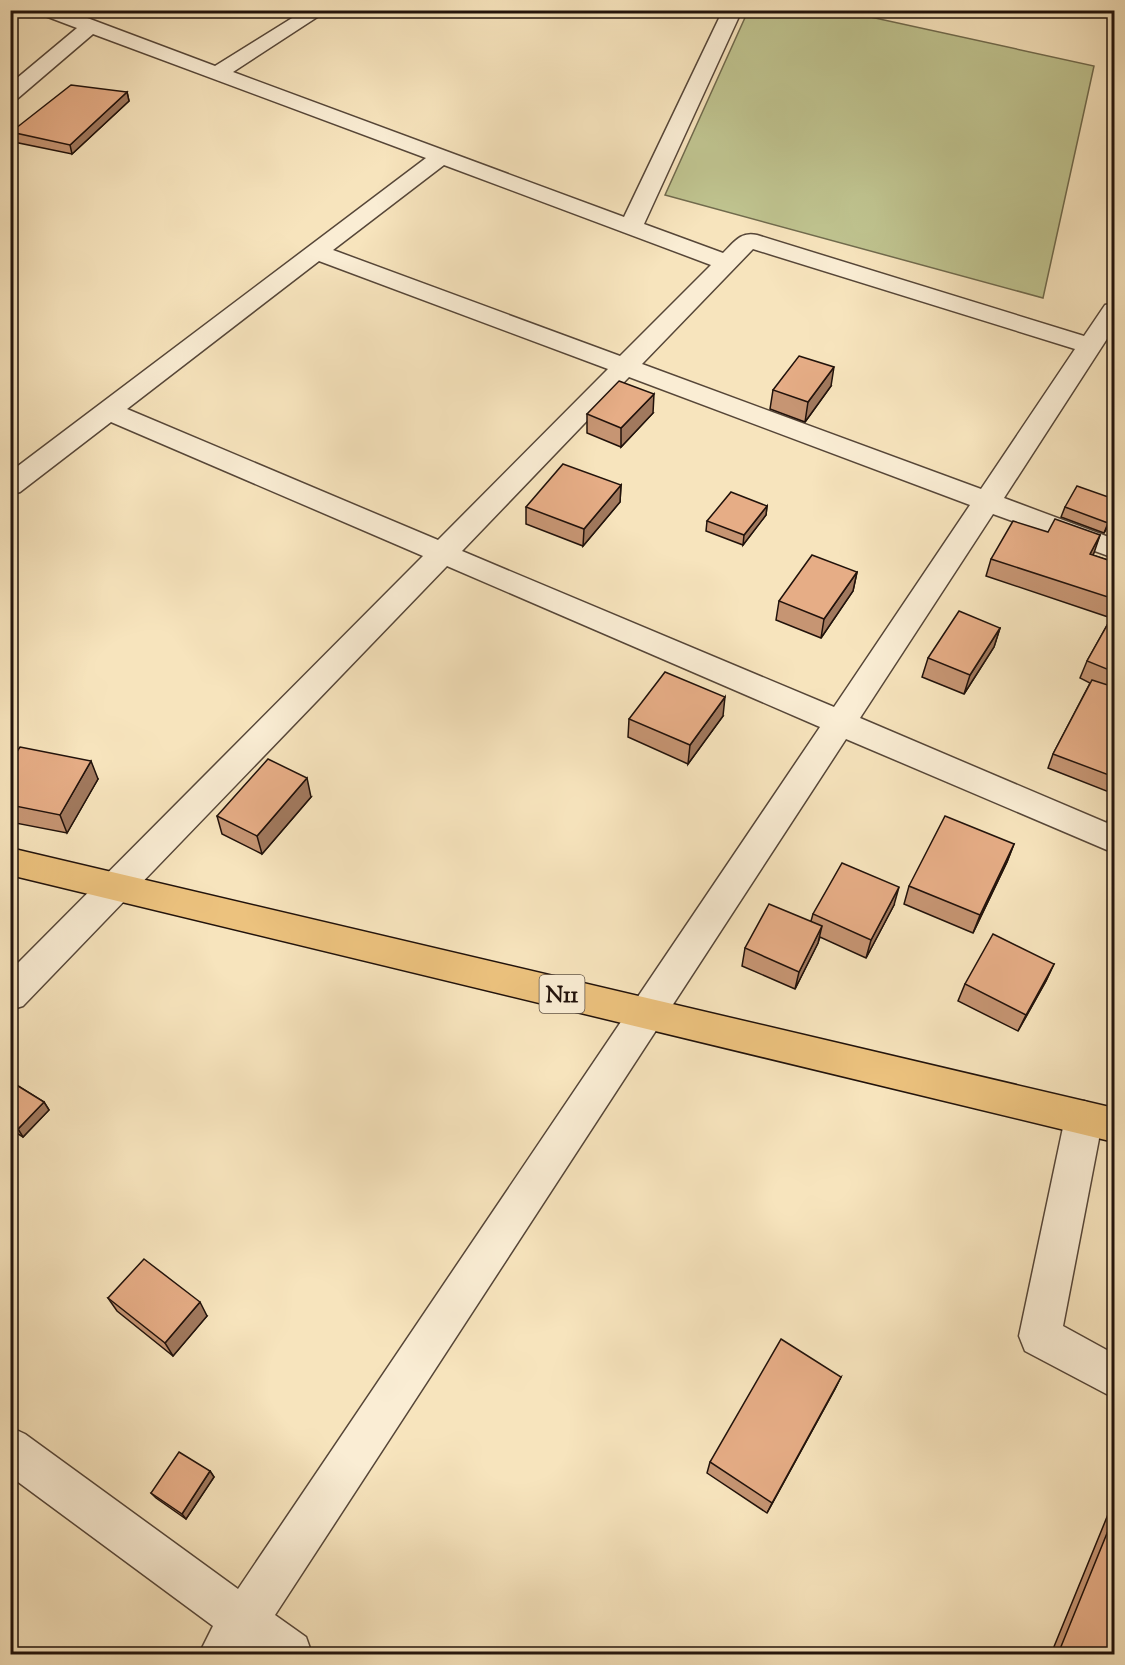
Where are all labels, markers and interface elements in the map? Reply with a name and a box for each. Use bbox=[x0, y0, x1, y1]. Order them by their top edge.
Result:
road number: N11 bbox=[540, 975, 584, 1013]

